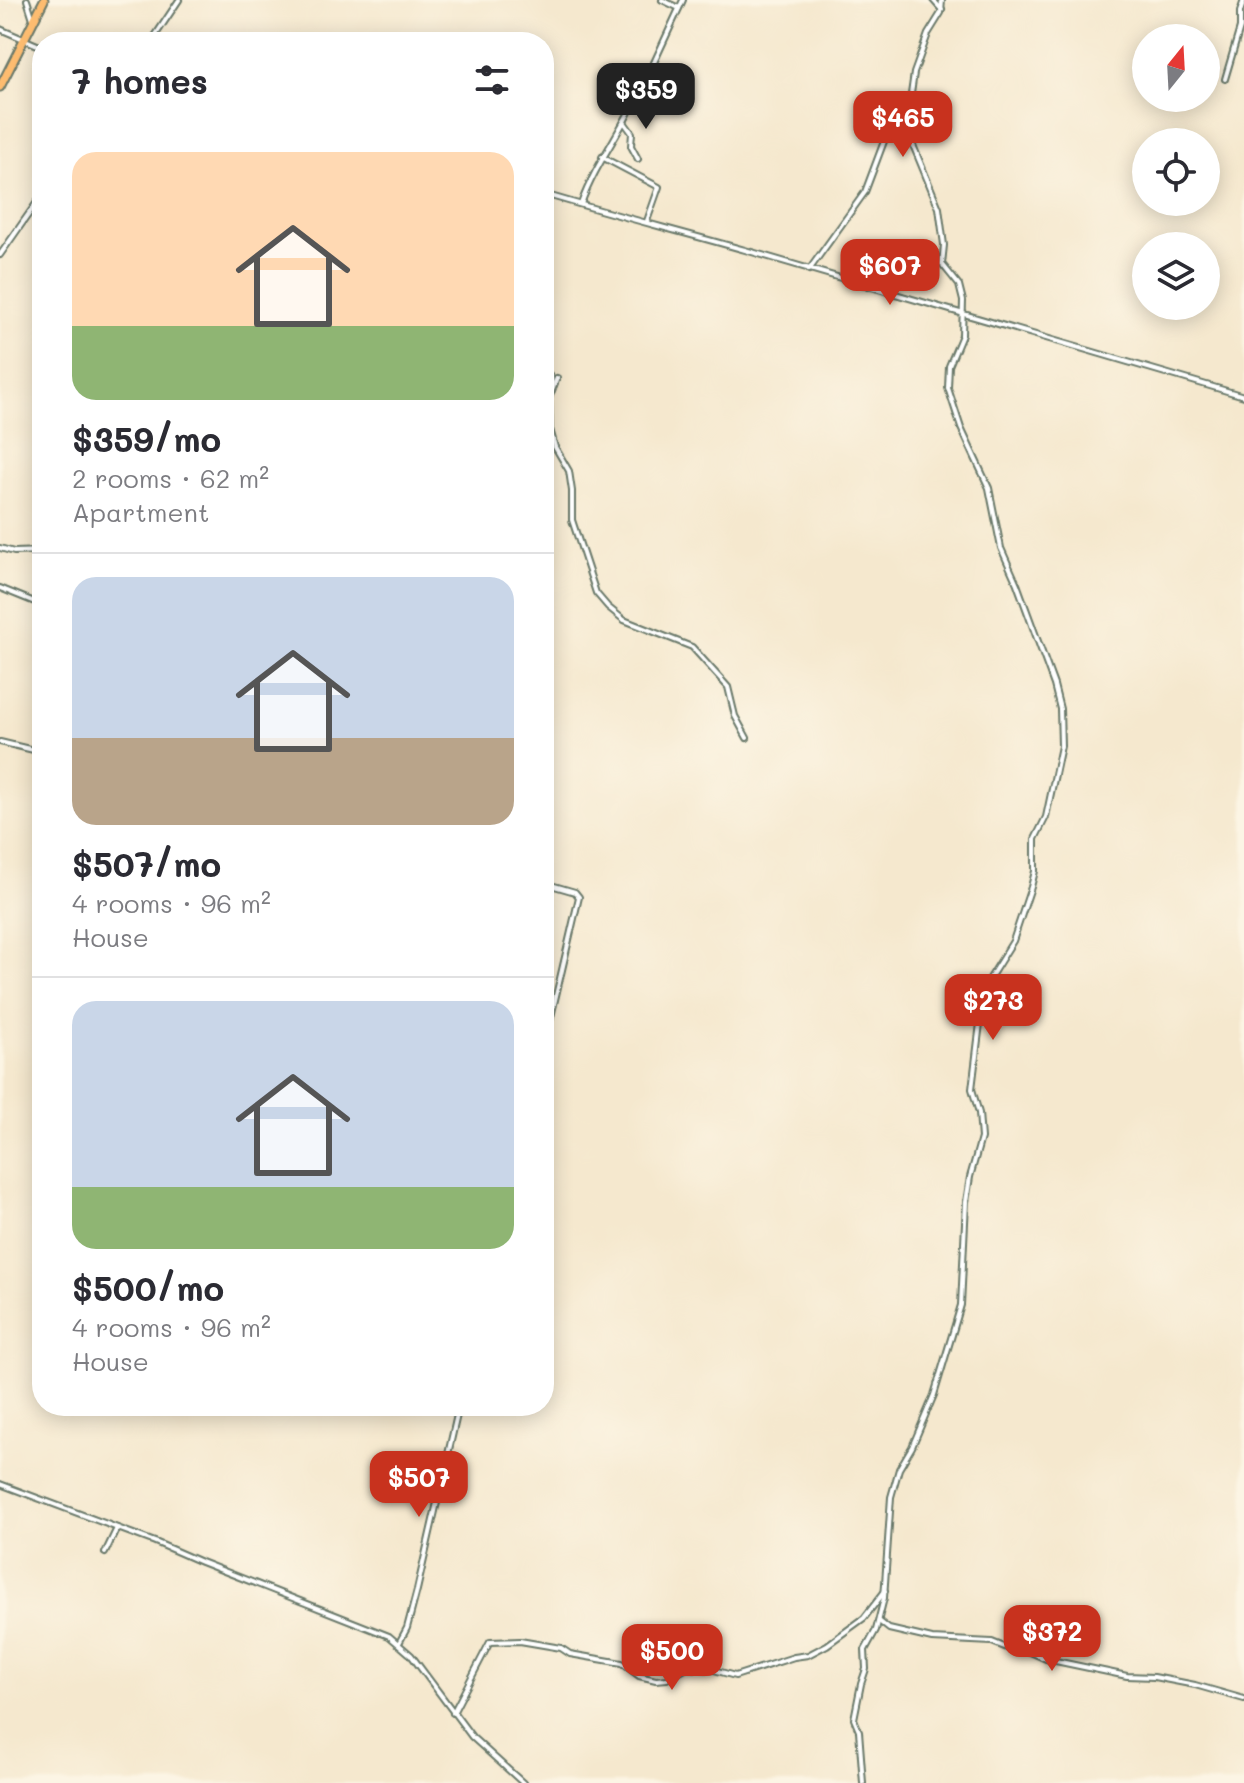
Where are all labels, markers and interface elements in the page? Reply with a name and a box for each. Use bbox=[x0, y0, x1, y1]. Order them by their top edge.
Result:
north arrow bbox=[1132, 24, 1220, 112]
map controls bbox=[1132, 24, 1220, 320]
text: 7 homes bbox=[72, 58, 208, 103]
icon: filters bbox=[470, 58, 514, 102]
pin: $359 bbox=[599, 63, 693, 131]
text: $359 bbox=[615, 72, 677, 106]
pin: $465 bbox=[856, 91, 950, 159]
text: $465 bbox=[871, 100, 935, 134]
button: locate bbox=[1132, 128, 1220, 216]
icon: home bbox=[221, 204, 365, 348]
button: layers bbox=[1132, 232, 1220, 320]
pin: $607 bbox=[843, 239, 937, 307]
text: $607 bbox=[859, 248, 922, 282]
text: $359/mo bbox=[72, 416, 221, 461]
text: 2 rooms · 62 m² bbox=[72, 461, 269, 495]
text: Apartment bbox=[72, 495, 209, 529]
icon: home bbox=[221, 629, 365, 773]
text: $507/mo bbox=[72, 841, 221, 886]
text: 4 rooms · 96 m² bbox=[72, 886, 271, 920]
text: House bbox=[72, 920, 149, 954]
pin: $273 bbox=[946, 974, 1040, 1042]
text: $273 bbox=[963, 983, 1023, 1017]
icon: home bbox=[221, 1053, 365, 1197]
text: $500/mo bbox=[72, 1265, 224, 1310]
text: 4 rooms · 96 m² bbox=[72, 1310, 271, 1344]
text: House bbox=[72, 1344, 149, 1378]
pin: $507 bbox=[372, 1451, 466, 1519]
text: $507 bbox=[388, 1460, 450, 1494]
pin: $372 bbox=[1005, 1605, 1099, 1673]
text: $372 bbox=[1022, 1614, 1082, 1648]
pin: $500 bbox=[625, 1624, 719, 1692]
text: $500 bbox=[640, 1633, 704, 1667]

